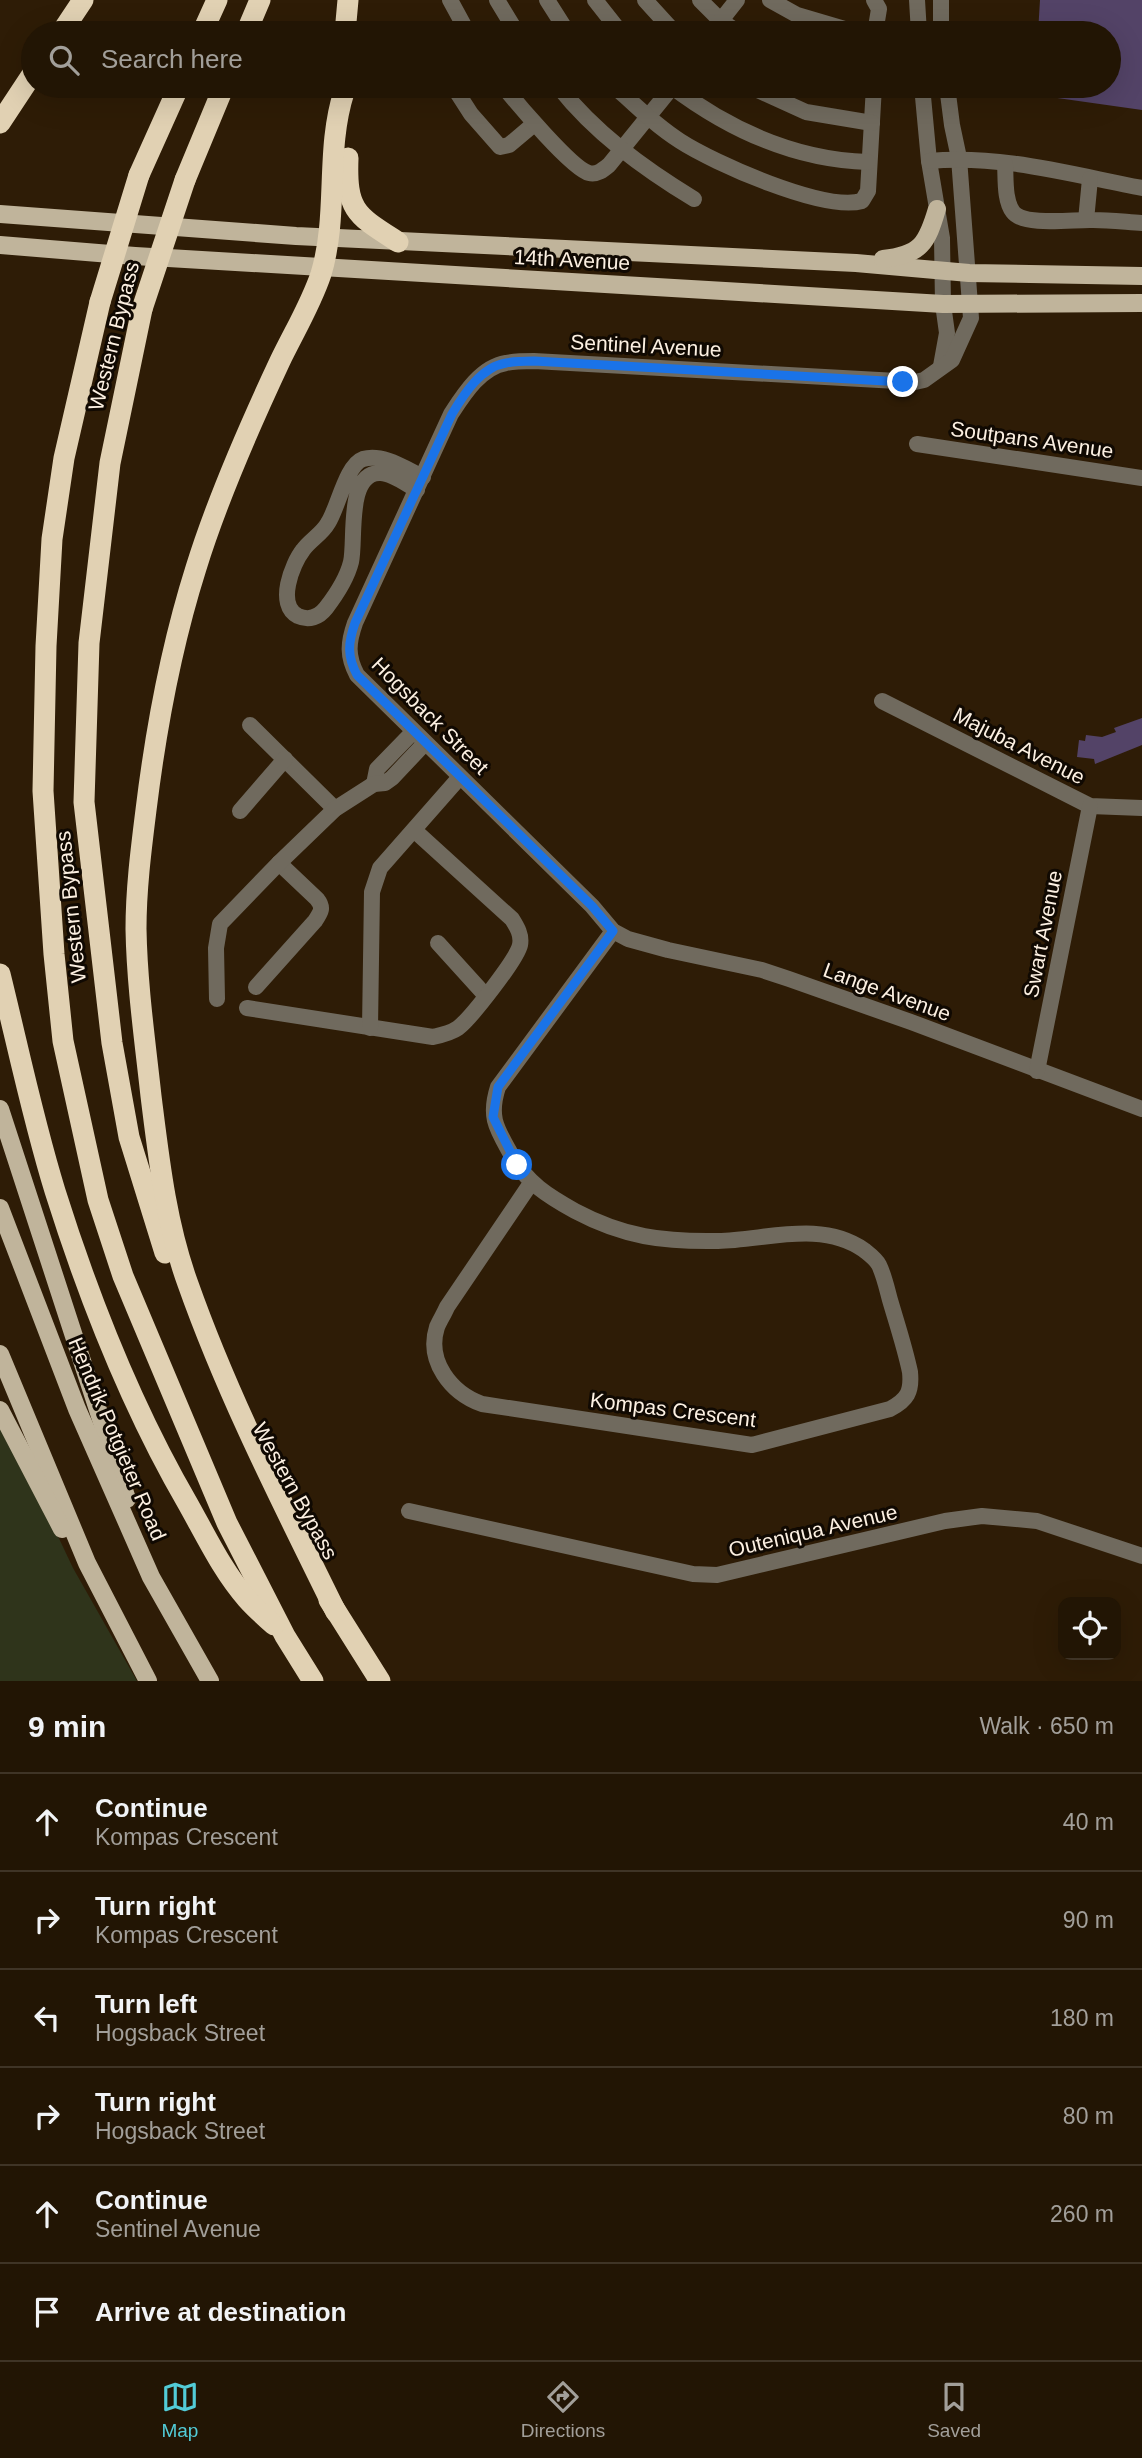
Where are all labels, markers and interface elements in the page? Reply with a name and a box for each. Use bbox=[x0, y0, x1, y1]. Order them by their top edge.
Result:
search box bbox=[21, 21, 1121, 98]
icon: search bbox=[45, 41, 83, 79]
text: Search here bbox=[101, 44, 243, 74]
street label: 14th Avenue bbox=[513, 245, 631, 274]
street label: Western Bypass bbox=[84, 259, 143, 413]
street label: Sentinel Avenue bbox=[570, 330, 722, 361]
route end bbox=[887, 366, 918, 397]
street label: Soutpans Avenue bbox=[949, 417, 1115, 462]
street label: Hogsback Street bbox=[367, 653, 493, 779]
street label: Majuba Avenue bbox=[950, 703, 1089, 789]
street label: Western Bypass bbox=[51, 830, 90, 984]
street label: Swart Avenue bbox=[1019, 868, 1066, 1000]
street label: Lange Avenue bbox=[820, 958, 954, 1025]
route start bbox=[501, 1149, 532, 1180]
street label: Hendrik Potgieter Road bbox=[64, 1334, 171, 1544]
street label: Kompas Crescent bbox=[589, 1388, 757, 1431]
street label: Western Bypass bbox=[248, 1418, 342, 1563]
street label: Outeniqua Avenue bbox=[726, 1500, 899, 1561]
map controls bbox=[1058, 1597, 1121, 1660]
button: locate bbox=[1058, 1597, 1121, 1660]
text: 9 min bbox=[28, 1710, 106, 1743]
text: Walk · 650 m bbox=[979, 1713, 1114, 1739]
text: Continue bbox=[95, 1793, 208, 1823]
icon: ahead bbox=[28, 1803, 66, 1841]
text: 40 m bbox=[1063, 1809, 1114, 1835]
text: Kompas Crescent bbox=[95, 1824, 278, 1850]
text: Turn right bbox=[95, 1891, 216, 1921]
icon: right bbox=[28, 1901, 66, 1939]
text: 90 m bbox=[1063, 1907, 1114, 1933]
text: Kompas Crescent bbox=[95, 1922, 278, 1948]
text: Turn left bbox=[95, 1989, 197, 2019]
icon: left bbox=[28, 1999, 66, 2037]
text: 180 m bbox=[1050, 2005, 1114, 2031]
text: Hogsback Street bbox=[95, 2020, 265, 2046]
text: Turn right bbox=[95, 2087, 216, 2117]
icon: right bbox=[28, 2097, 66, 2135]
text: 80 m bbox=[1063, 2103, 1114, 2129]
text: Hogsback Street bbox=[95, 2118, 265, 2144]
text: Continue bbox=[95, 2185, 208, 2215]
icon: ahead bbox=[28, 2195, 66, 2233]
text: 260 m bbox=[1050, 2201, 1114, 2227]
text: Sentinel Avenue bbox=[95, 2216, 261, 2242]
icon: arrive bbox=[28, 2293, 66, 2331]
text: Arrive at destination bbox=[95, 2297, 346, 2327]
tab: Map bbox=[161, 2378, 199, 2442]
tab: Directions bbox=[521, 2378, 605, 2442]
tab: Saved bbox=[927, 2378, 981, 2442]

